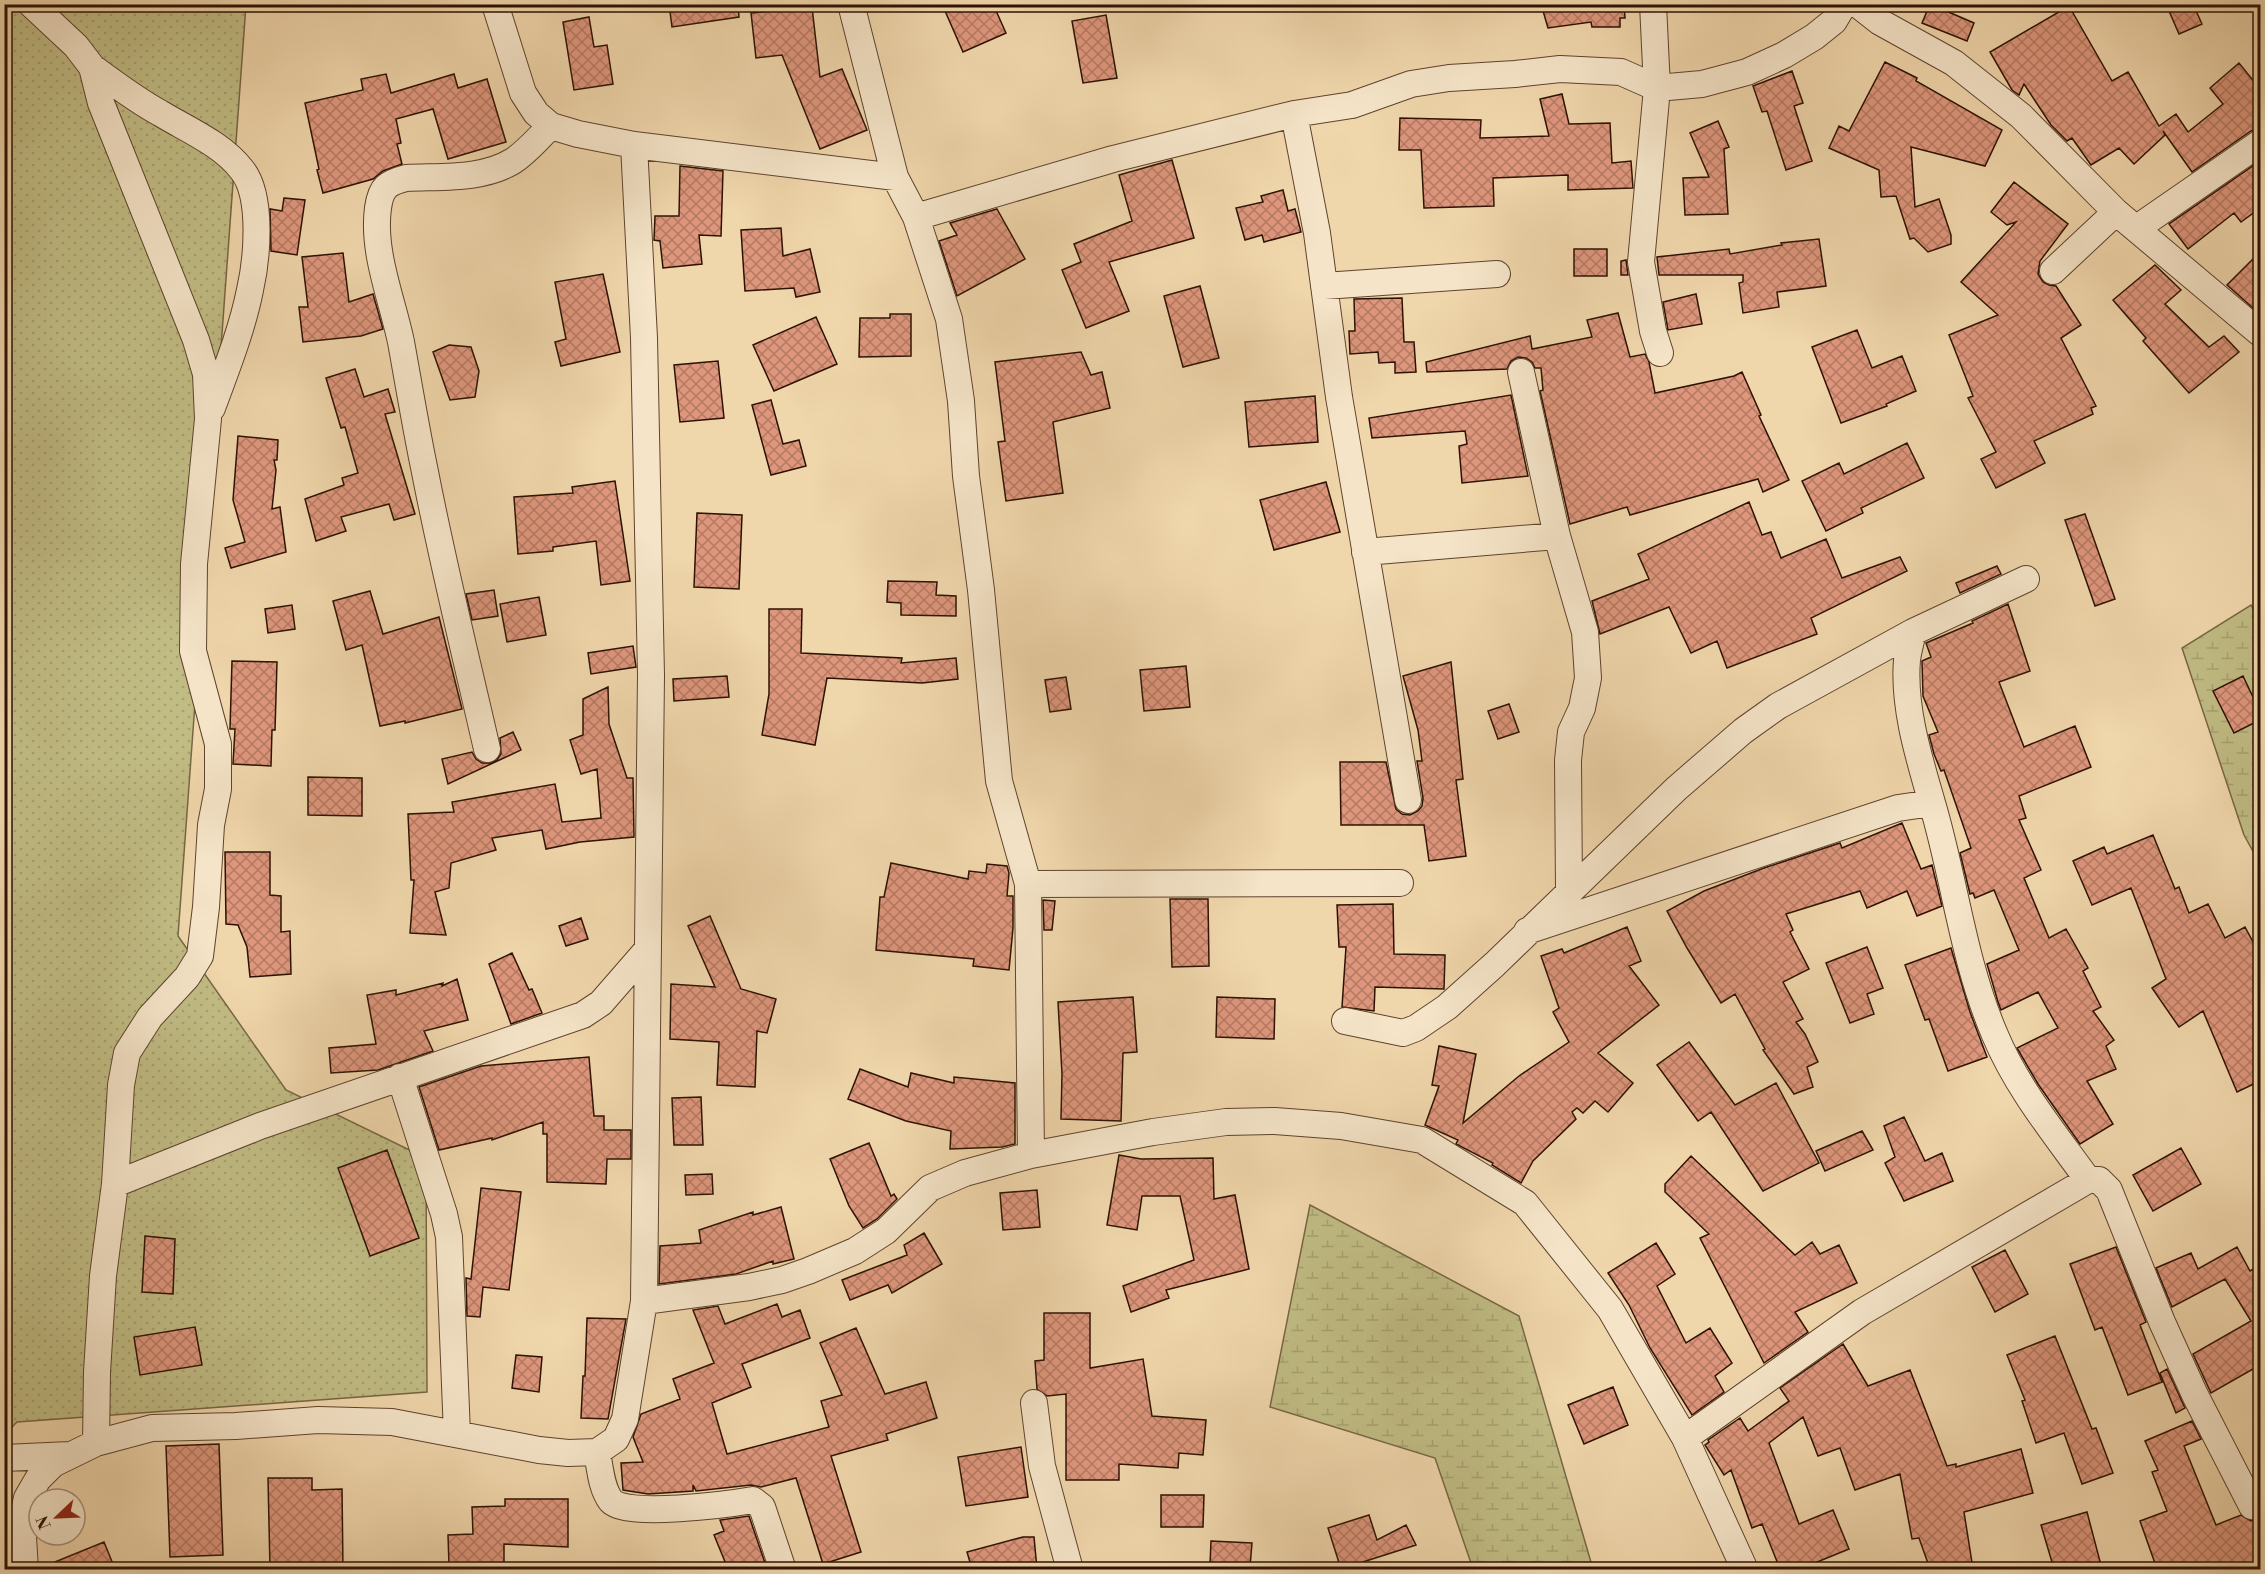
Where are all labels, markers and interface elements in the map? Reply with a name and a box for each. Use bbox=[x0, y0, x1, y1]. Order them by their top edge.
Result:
north arrow bbox=[27, 1487, 87, 1547]
text: N bbox=[32, 1512, 56, 1532]

